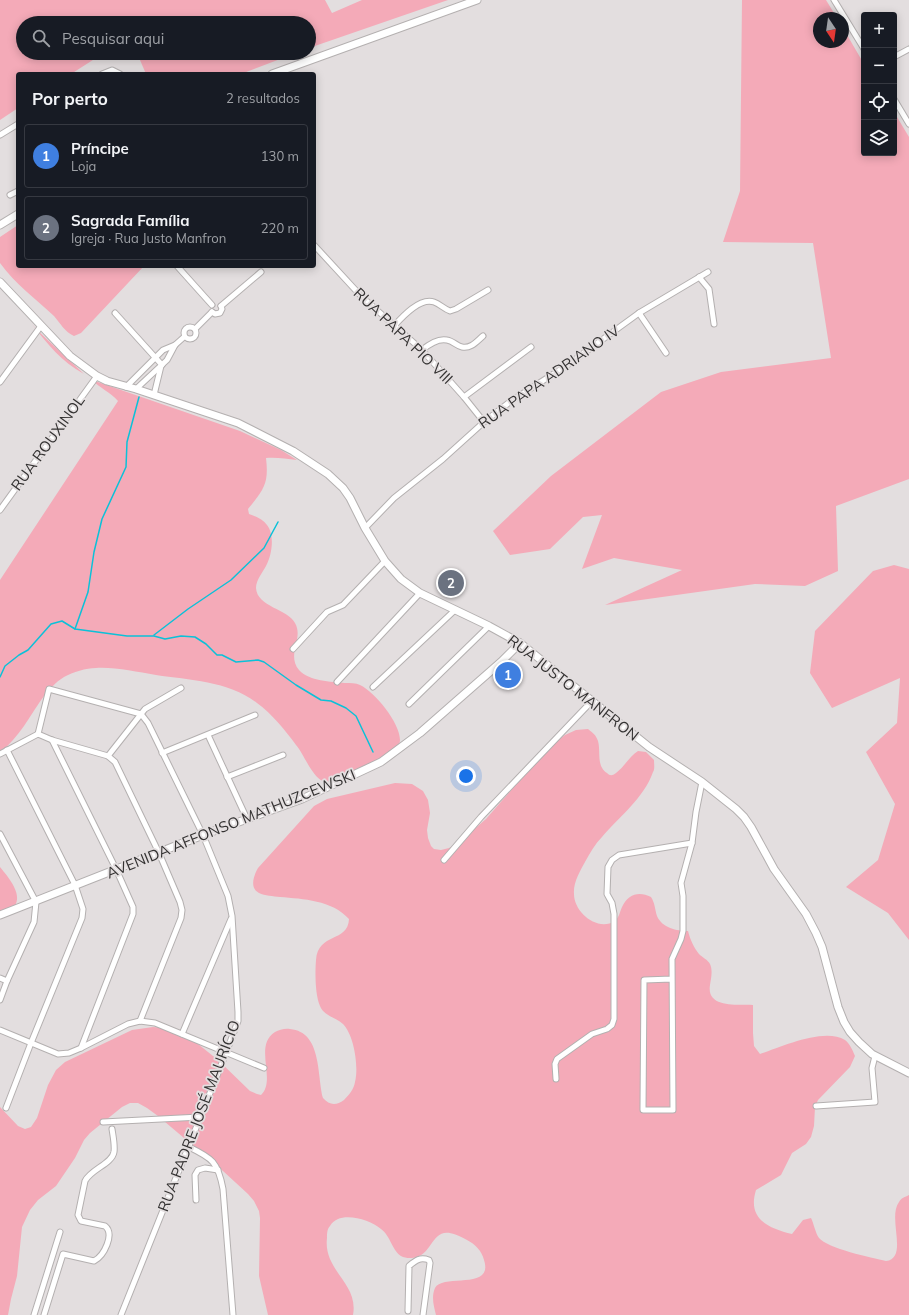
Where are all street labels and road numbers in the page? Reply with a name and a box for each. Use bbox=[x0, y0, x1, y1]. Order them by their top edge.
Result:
street label: RUA PAPA PIO VIII bbox=[350, 283, 457, 388]
street label: RUA PAPA ADRIANO IV bbox=[474, 320, 623, 433]
street label: RUA ROUXINOL bbox=[7, 391, 89, 494]
street label: RUA JUSTO MANFRON bbox=[504, 630, 643, 745]
street label: AVENIDA AFFONSO MATHUZCEWSKI bbox=[103, 765, 358, 882]
street label: RUA PADRE JOSÉ MAURÍCIO bbox=[153, 1017, 244, 1214]

